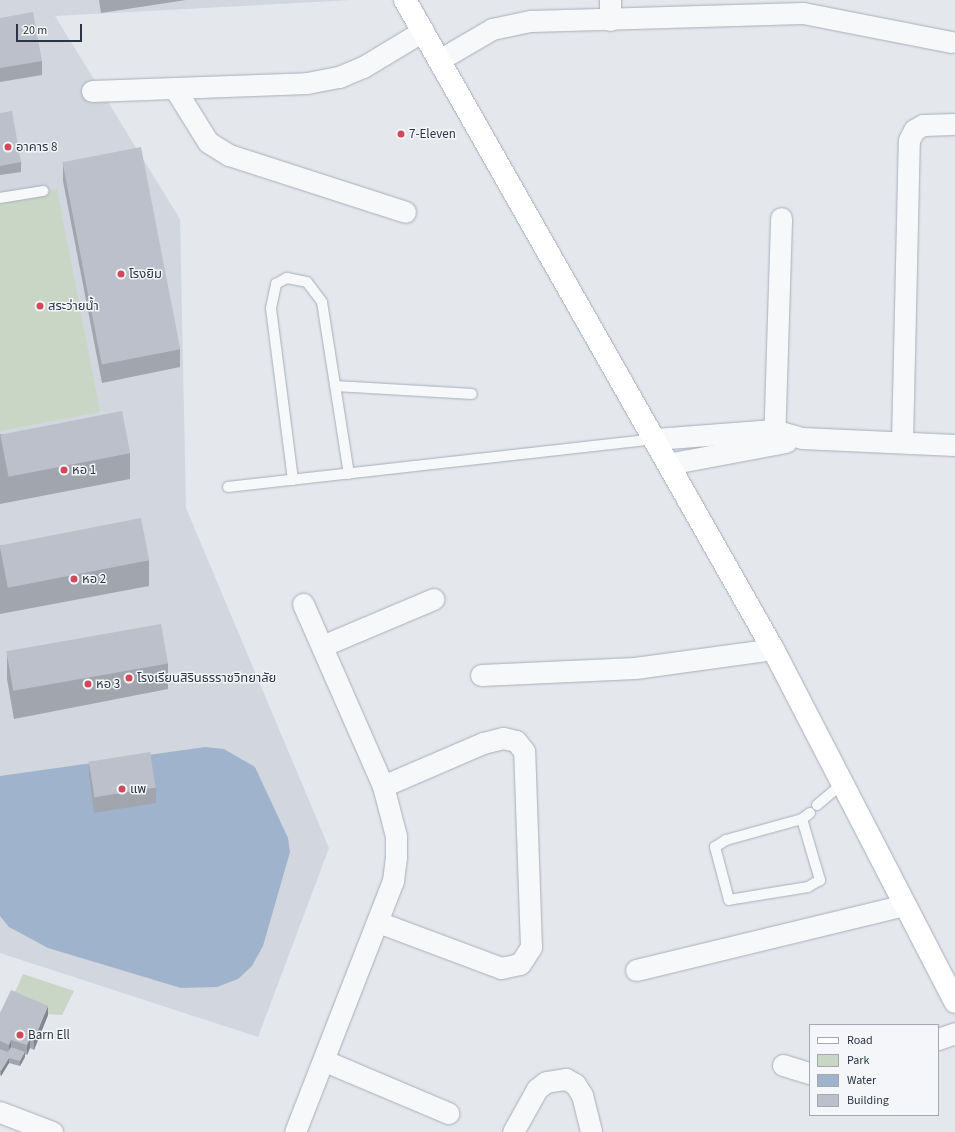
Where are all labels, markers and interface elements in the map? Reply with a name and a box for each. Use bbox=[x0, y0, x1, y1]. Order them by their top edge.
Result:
scale bar bbox=[18, 16, 84, 42]
text: 20 m bbox=[23, 22, 47, 39]
place label: 7-Eleven bbox=[409, 126, 456, 142]
marker: 7-Eleven bbox=[396, 129, 406, 139]
place label: อาคาร 8 bbox=[16, 139, 57, 155]
marker: อาคาร 8 bbox=[3, 142, 13, 152]
place label: โรงยิม bbox=[129, 266, 162, 282]
marker: โรงยิม bbox=[116, 269, 126, 279]
place label: สระว่ายน้ำ bbox=[48, 298, 99, 314]
marker: สระว่ายน้ำ bbox=[35, 301, 45, 311]
place label: หอ 1 bbox=[72, 462, 96, 478]
marker: หอ 1 bbox=[59, 465, 69, 475]
place label: หอ 2 bbox=[82, 571, 106, 587]
marker: หอ 2 bbox=[69, 574, 79, 584]
place label: โรงเรียนสิรินธรราชวิทยาลัย bbox=[137, 670, 276, 686]
marker: โรงเรียนสิรินธรราชวิทยาลัย bbox=[124, 673, 134, 683]
place label: หอ 3 bbox=[96, 676, 120, 692]
marker: หอ 3 bbox=[83, 679, 93, 689]
place label: แพ bbox=[130, 781, 146, 797]
marker: แพ bbox=[117, 784, 127, 794]
legend bbox=[809, 1024, 939, 1116]
place label: Barn Ell bbox=[28, 1027, 70, 1043]
marker: Barn Ell bbox=[15, 1030, 25, 1040]
text: Road bbox=[847, 1032, 873, 1049]
text: Park bbox=[847, 1052, 869, 1069]
text: Water bbox=[847, 1072, 876, 1089]
text: Building bbox=[847, 1092, 889, 1109]

